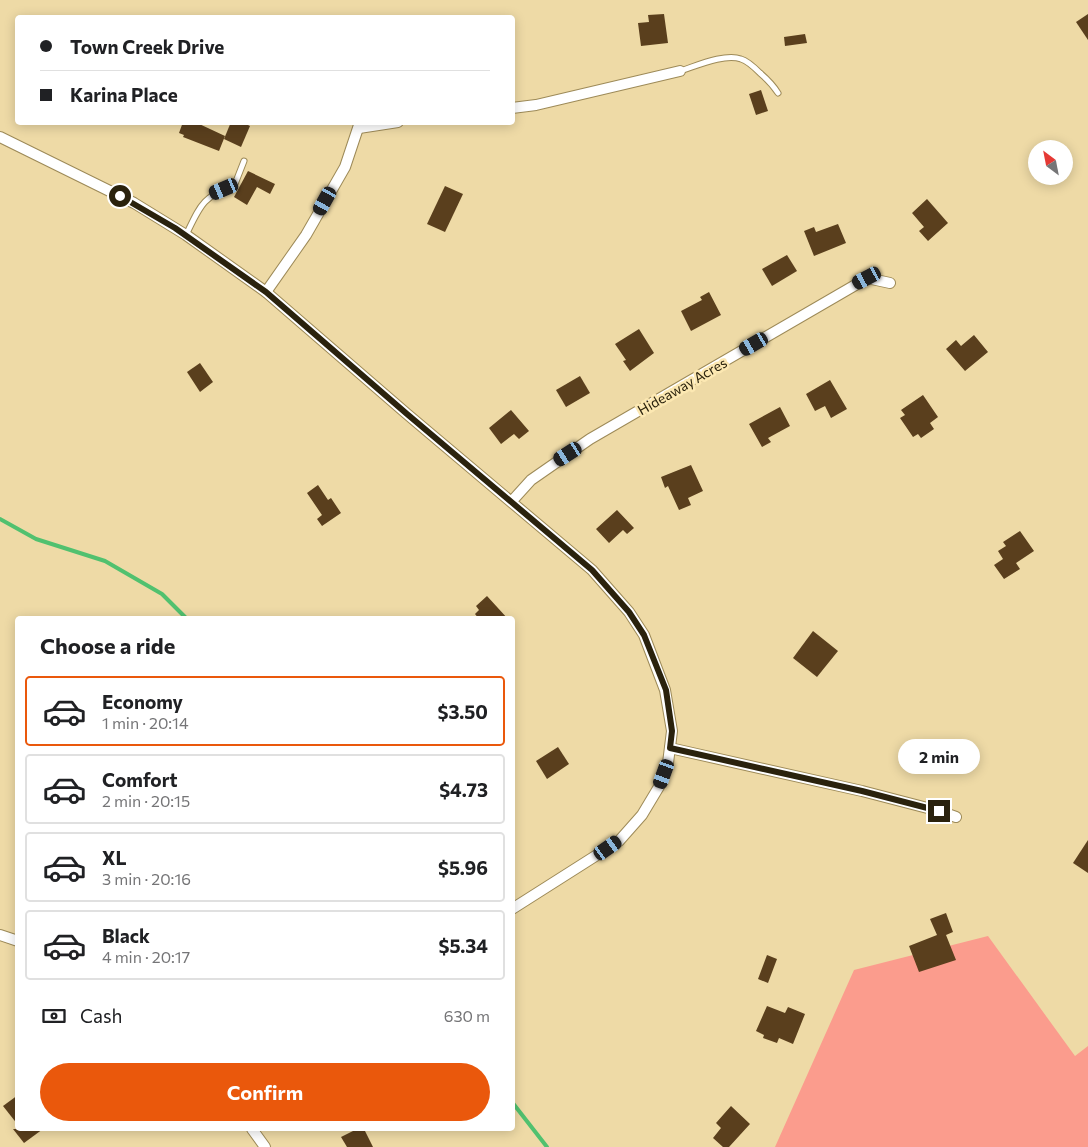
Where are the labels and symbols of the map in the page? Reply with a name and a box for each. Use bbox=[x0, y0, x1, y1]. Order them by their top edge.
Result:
north arrow bbox=[1028, 140, 1072, 185]
car bbox=[207, 176, 240, 202]
car bbox=[311, 184, 338, 218]
route start bbox=[109, 185, 131, 207]
car bbox=[850, 264, 883, 292]
car bbox=[737, 330, 770, 358]
street label: Hideaway Acres bbox=[634, 354, 730, 418]
car bbox=[551, 440, 584, 468]
callout: 2 min bbox=[898, 738, 980, 774]
car bbox=[651, 757, 676, 791]
route end bbox=[928, 800, 950, 822]
car bbox=[591, 833, 624, 863]

